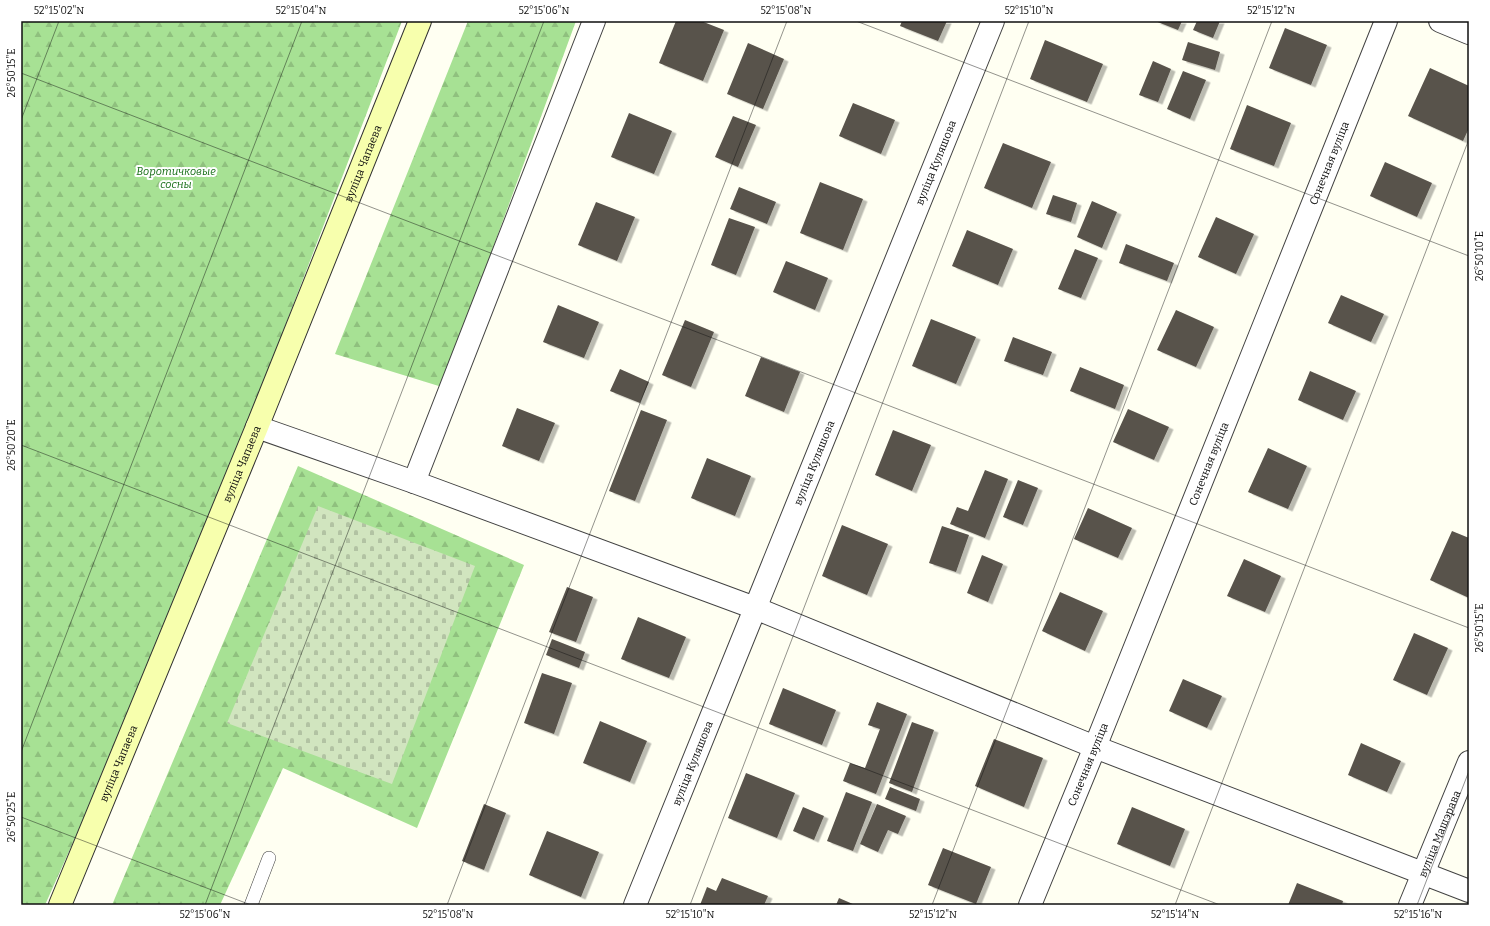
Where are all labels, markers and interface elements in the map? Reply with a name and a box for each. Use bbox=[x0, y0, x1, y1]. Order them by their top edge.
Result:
text: 52°15'02"N bbox=[34, 5, 84, 17]
text: 52°15'04"N bbox=[276, 5, 326, 17]
text: 52°15'06"N bbox=[519, 5, 569, 17]
text: 52°15'08"N bbox=[761, 5, 811, 17]
text: 52°15'10"N bbox=[1004, 5, 1054, 17]
text: 52°15'12"N bbox=[1247, 5, 1295, 17]
text: 26°50'15"E bbox=[6, 49, 18, 97]
street label: вуліца Куляшова bbox=[913, 118, 959, 207]
street label: Сонечная вуліца bbox=[1307, 119, 1352, 207]
street label: вуліца Чапаева bbox=[342, 123, 384, 204]
park label: Воротичковые сосны bbox=[136, 165, 216, 191]
text: 26°50'10"E bbox=[1474, 231, 1486, 281]
text: 26°50'20"E bbox=[6, 419, 18, 471]
street label: вуліца Куляшова bbox=[791, 419, 837, 507]
street label: Сонечная вуліца bbox=[1186, 420, 1231, 507]
street label: вуліца Чапаева bbox=[220, 424, 263, 504]
text: 26°50'15"E bbox=[1474, 604, 1486, 652]
street label: вуліца Куляшова bbox=[669, 719, 715, 808]
street label: Сонечная вуліца bbox=[1065, 721, 1111, 808]
street label: вуліца Чапаева bbox=[97, 723, 140, 804]
street label: вуліца Машэрава bbox=[1416, 789, 1463, 879]
text: 26°50'25"E bbox=[6, 792, 18, 842]
text: 52°15'06"N bbox=[180, 909, 230, 921]
text: 52°15'08"N bbox=[423, 909, 473, 921]
text: 52°15'10"N bbox=[665, 909, 715, 921]
text: 52°15'12"N bbox=[909, 909, 957, 921]
text: 52°15'14"N bbox=[1151, 909, 1199, 921]
text: 52°15'16"N bbox=[1394, 909, 1442, 921]

